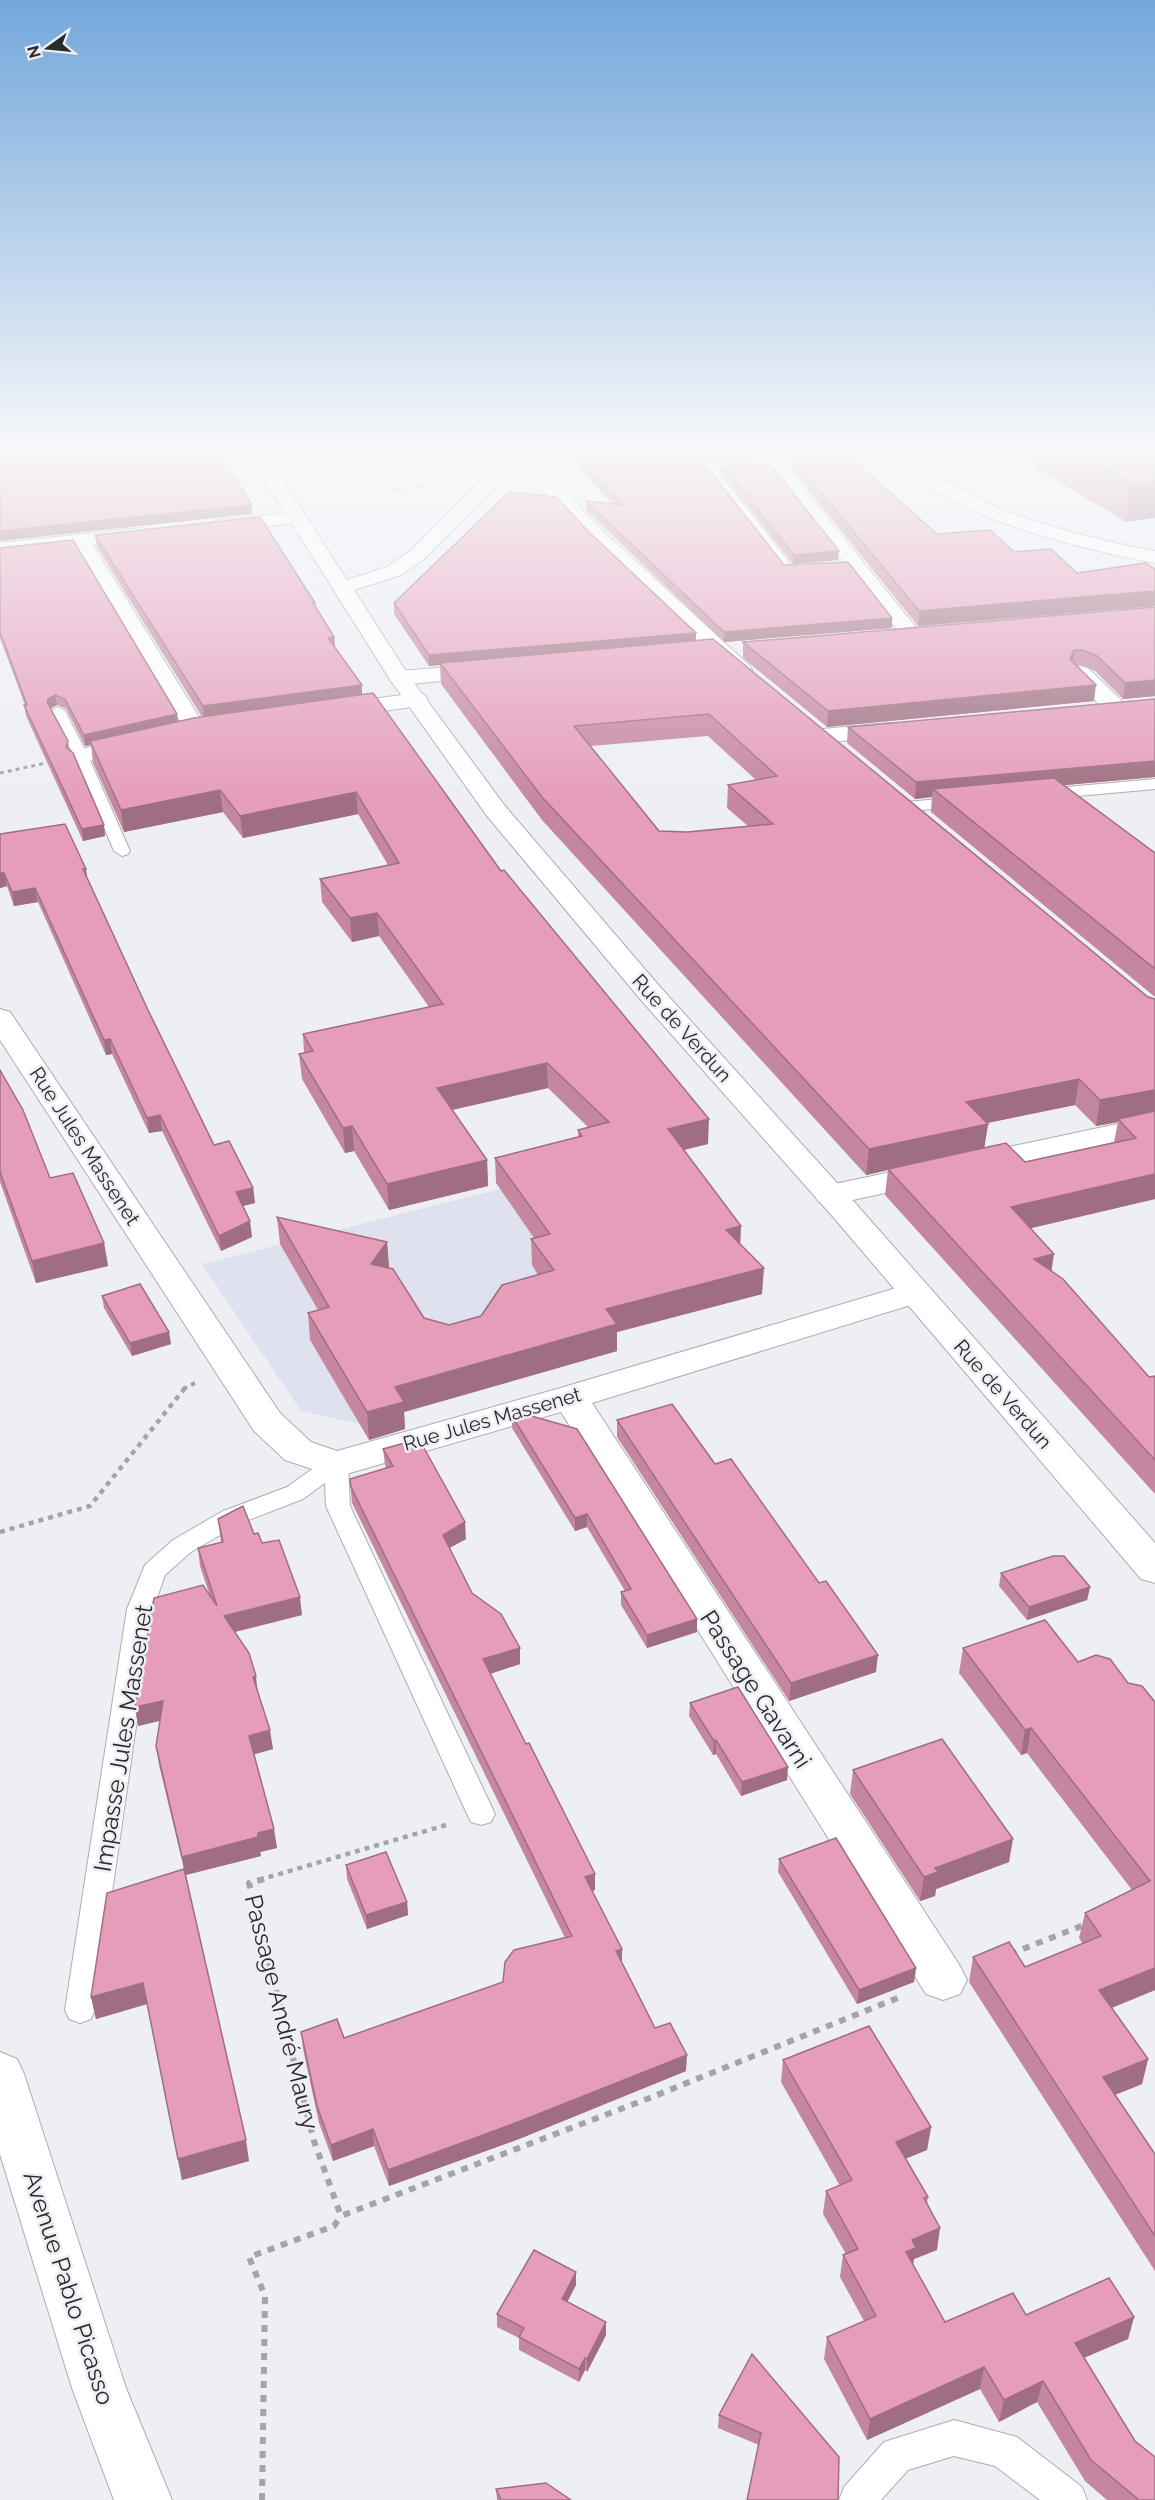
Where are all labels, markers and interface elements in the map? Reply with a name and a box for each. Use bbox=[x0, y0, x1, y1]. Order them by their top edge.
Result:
north arrow bbox=[18, 18, 78, 78]
text: N bbox=[23, 43, 45, 60]
street label: Rue de Verdun bbox=[627, 969, 737, 1087]
street label: Rue Jules Massenet bbox=[25, 1062, 145, 1230]
street label: Rue de Verdun bbox=[949, 1334, 1057, 1454]
street label: Rue Jules Massenet bbox=[400, 1382, 584, 1456]
street label: Impasse Jules Massenet bbox=[88, 1602, 158, 1874]
street label: Passage Gavarni bbox=[694, 1605, 818, 1773]
street label: Passage André Maury bbox=[239, 1891, 325, 2133]
street label: Avenue Pablo Picasso bbox=[18, 2168, 120, 2408]

